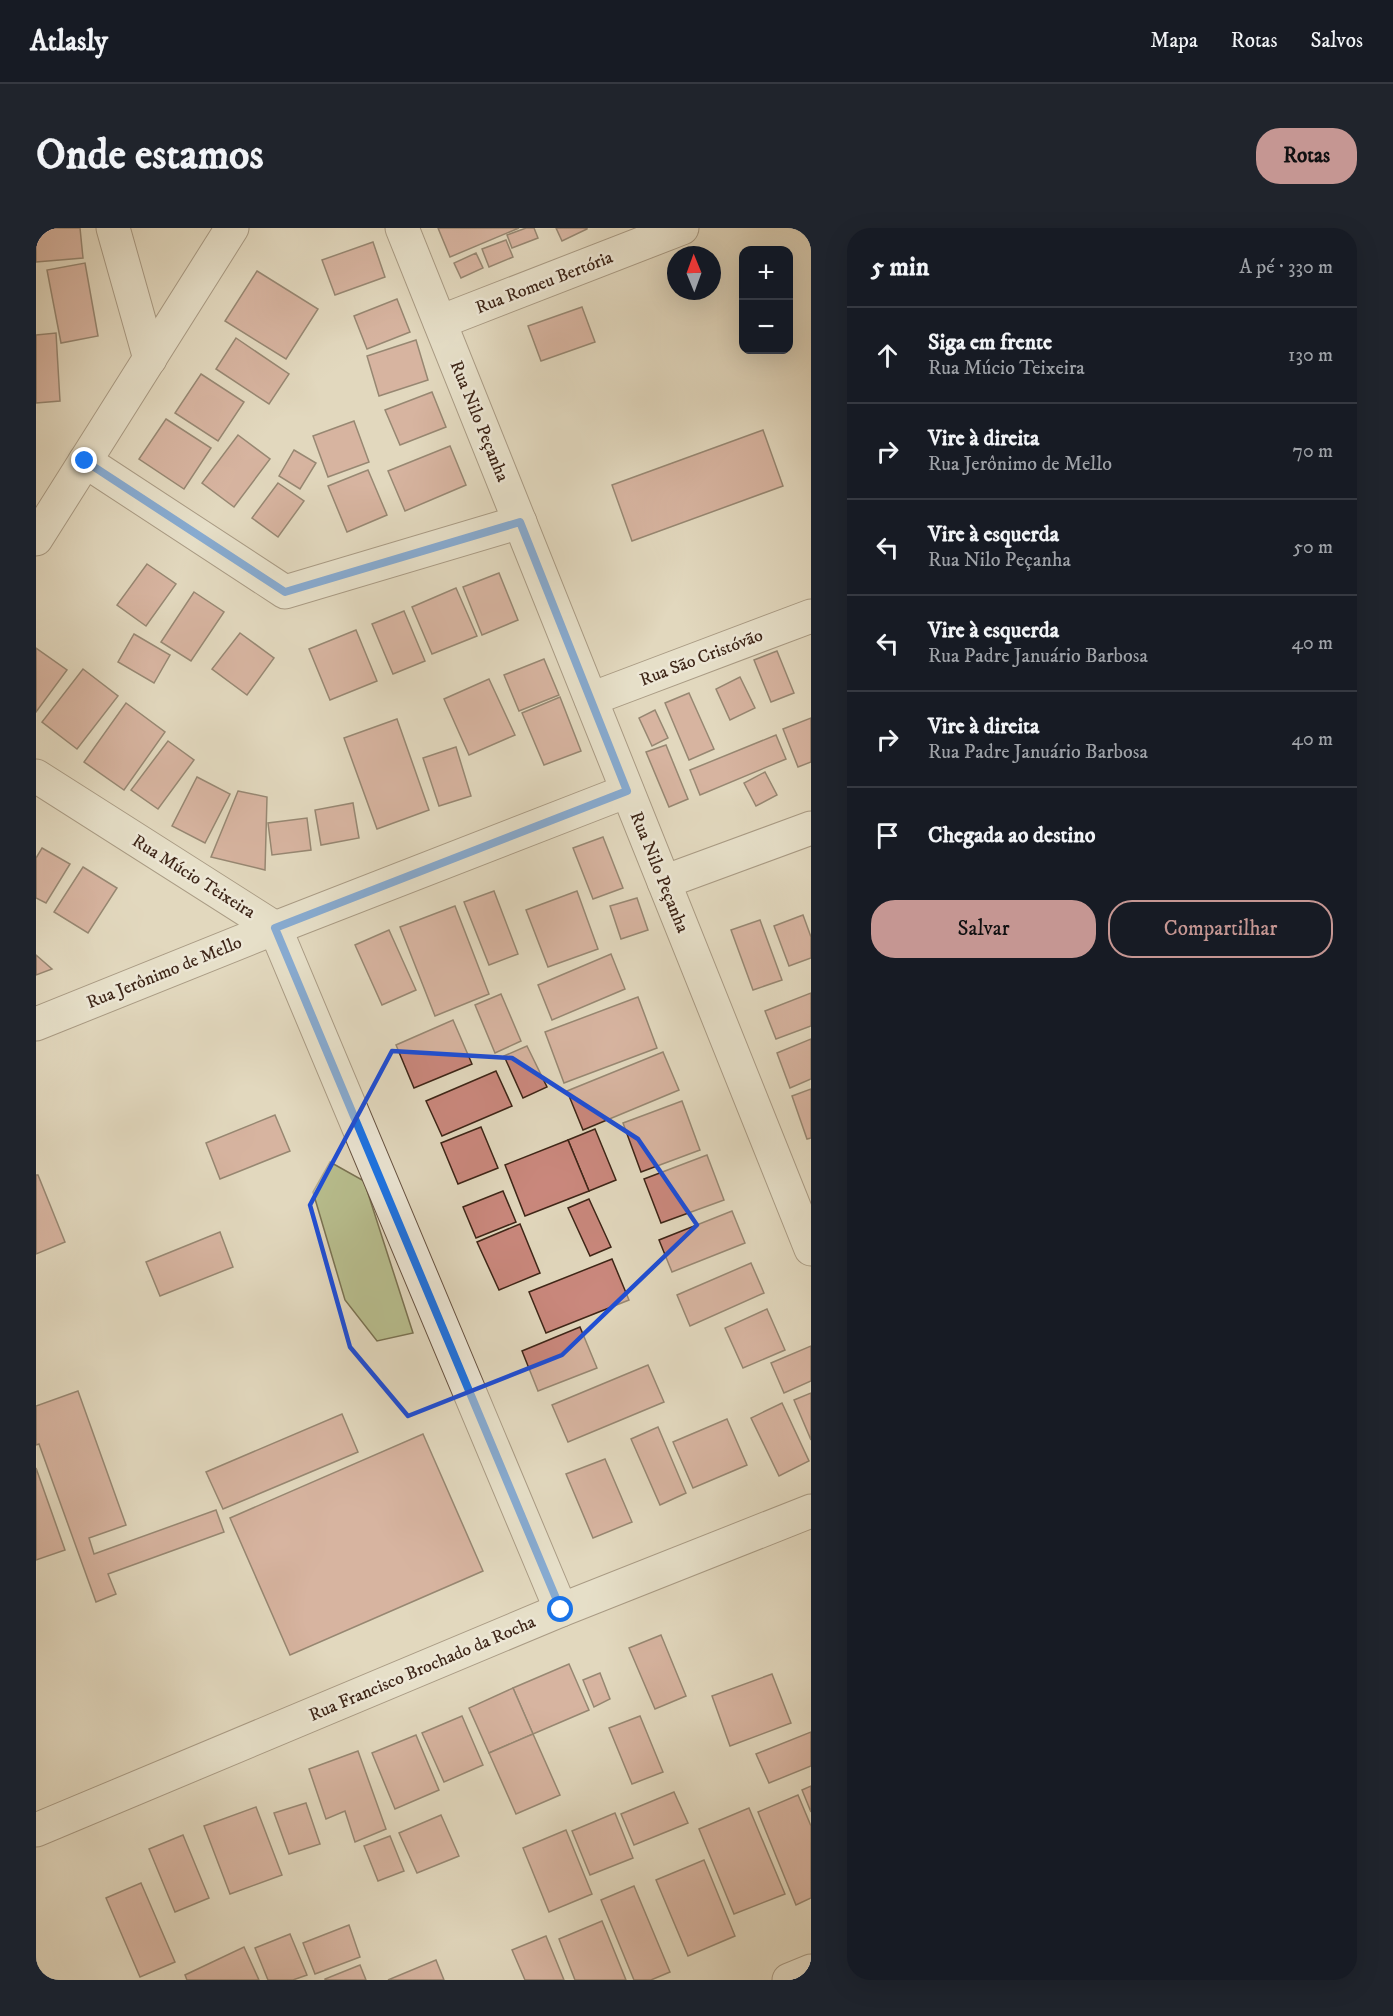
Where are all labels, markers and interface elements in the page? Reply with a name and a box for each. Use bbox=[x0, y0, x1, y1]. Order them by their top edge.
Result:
text: Atlasly bbox=[30, 24, 108, 59]
text: Mapa bbox=[1150, 28, 1198, 54]
text: Rotas bbox=[1231, 28, 1278, 54]
text: Salvos bbox=[1311, 28, 1363, 54]
button: Rotas bbox=[1256, 128, 1357, 184]
text: Onde estamos bbox=[36, 130, 264, 182]
north arrow bbox=[667, 246, 721, 300]
map controls bbox=[739, 246, 793, 354]
button: + bbox=[739, 246, 793, 300]
street label: Rua Romeu Bertória bbox=[473, 247, 616, 319]
text: 5 min bbox=[871, 251, 929, 284]
text: A pé · 330 m bbox=[1239, 255, 1333, 280]
button: − bbox=[739, 300, 793, 354]
text: Siga em frente bbox=[928, 329, 1052, 356]
icon: ahead bbox=[871, 339, 904, 372]
text: 130 m bbox=[1288, 343, 1333, 368]
text: Rua Múcio Teixeira bbox=[928, 356, 1085, 381]
street label: Rua Nilo Peçanha bbox=[445, 358, 513, 485]
text: Vire à direita bbox=[928, 425, 1039, 452]
icon: right bbox=[871, 435, 904, 468]
text: 70 m bbox=[1292, 439, 1333, 464]
route end bbox=[71, 447, 97, 473]
text: Rua Jerônimo de Mello bbox=[928, 452, 1112, 477]
text: Vire à esquerda bbox=[928, 521, 1059, 548]
icon: left bbox=[871, 531, 904, 564]
text: 50 m bbox=[1293, 535, 1333, 560]
text: Rua Nilo Peçanha bbox=[928, 548, 1071, 573]
text: Vire à esquerda bbox=[928, 617, 1059, 644]
street label: Rua São Cristóvão bbox=[637, 624, 766, 691]
icon: left bbox=[871, 627, 904, 660]
text: 40 m bbox=[1291, 631, 1333, 656]
text: Rua Padre Januário Barbosa bbox=[928, 644, 1148, 669]
text: Vire à direita bbox=[928, 713, 1039, 740]
icon: right bbox=[871, 723, 904, 756]
text: 40 m bbox=[1291, 727, 1333, 752]
text: Rua Padre Januário Barbosa bbox=[928, 740, 1148, 765]
street label: Rua Nilo Peçanha bbox=[625, 809, 693, 936]
icon: arrive bbox=[871, 819, 904, 852]
text: Chegada ao destino bbox=[928, 822, 1095, 849]
street label: Rua Múcio Teixeira bbox=[128, 830, 259, 924]
button: Salvar bbox=[871, 900, 1096, 958]
button: Compartilhar bbox=[1108, 900, 1333, 958]
street label: Rua Jerônimo de Mello bbox=[84, 932, 245, 1014]
route start bbox=[547, 1596, 573, 1622]
street label: Rua Francisco Brochado da Rocha bbox=[306, 1611, 539, 1727]

